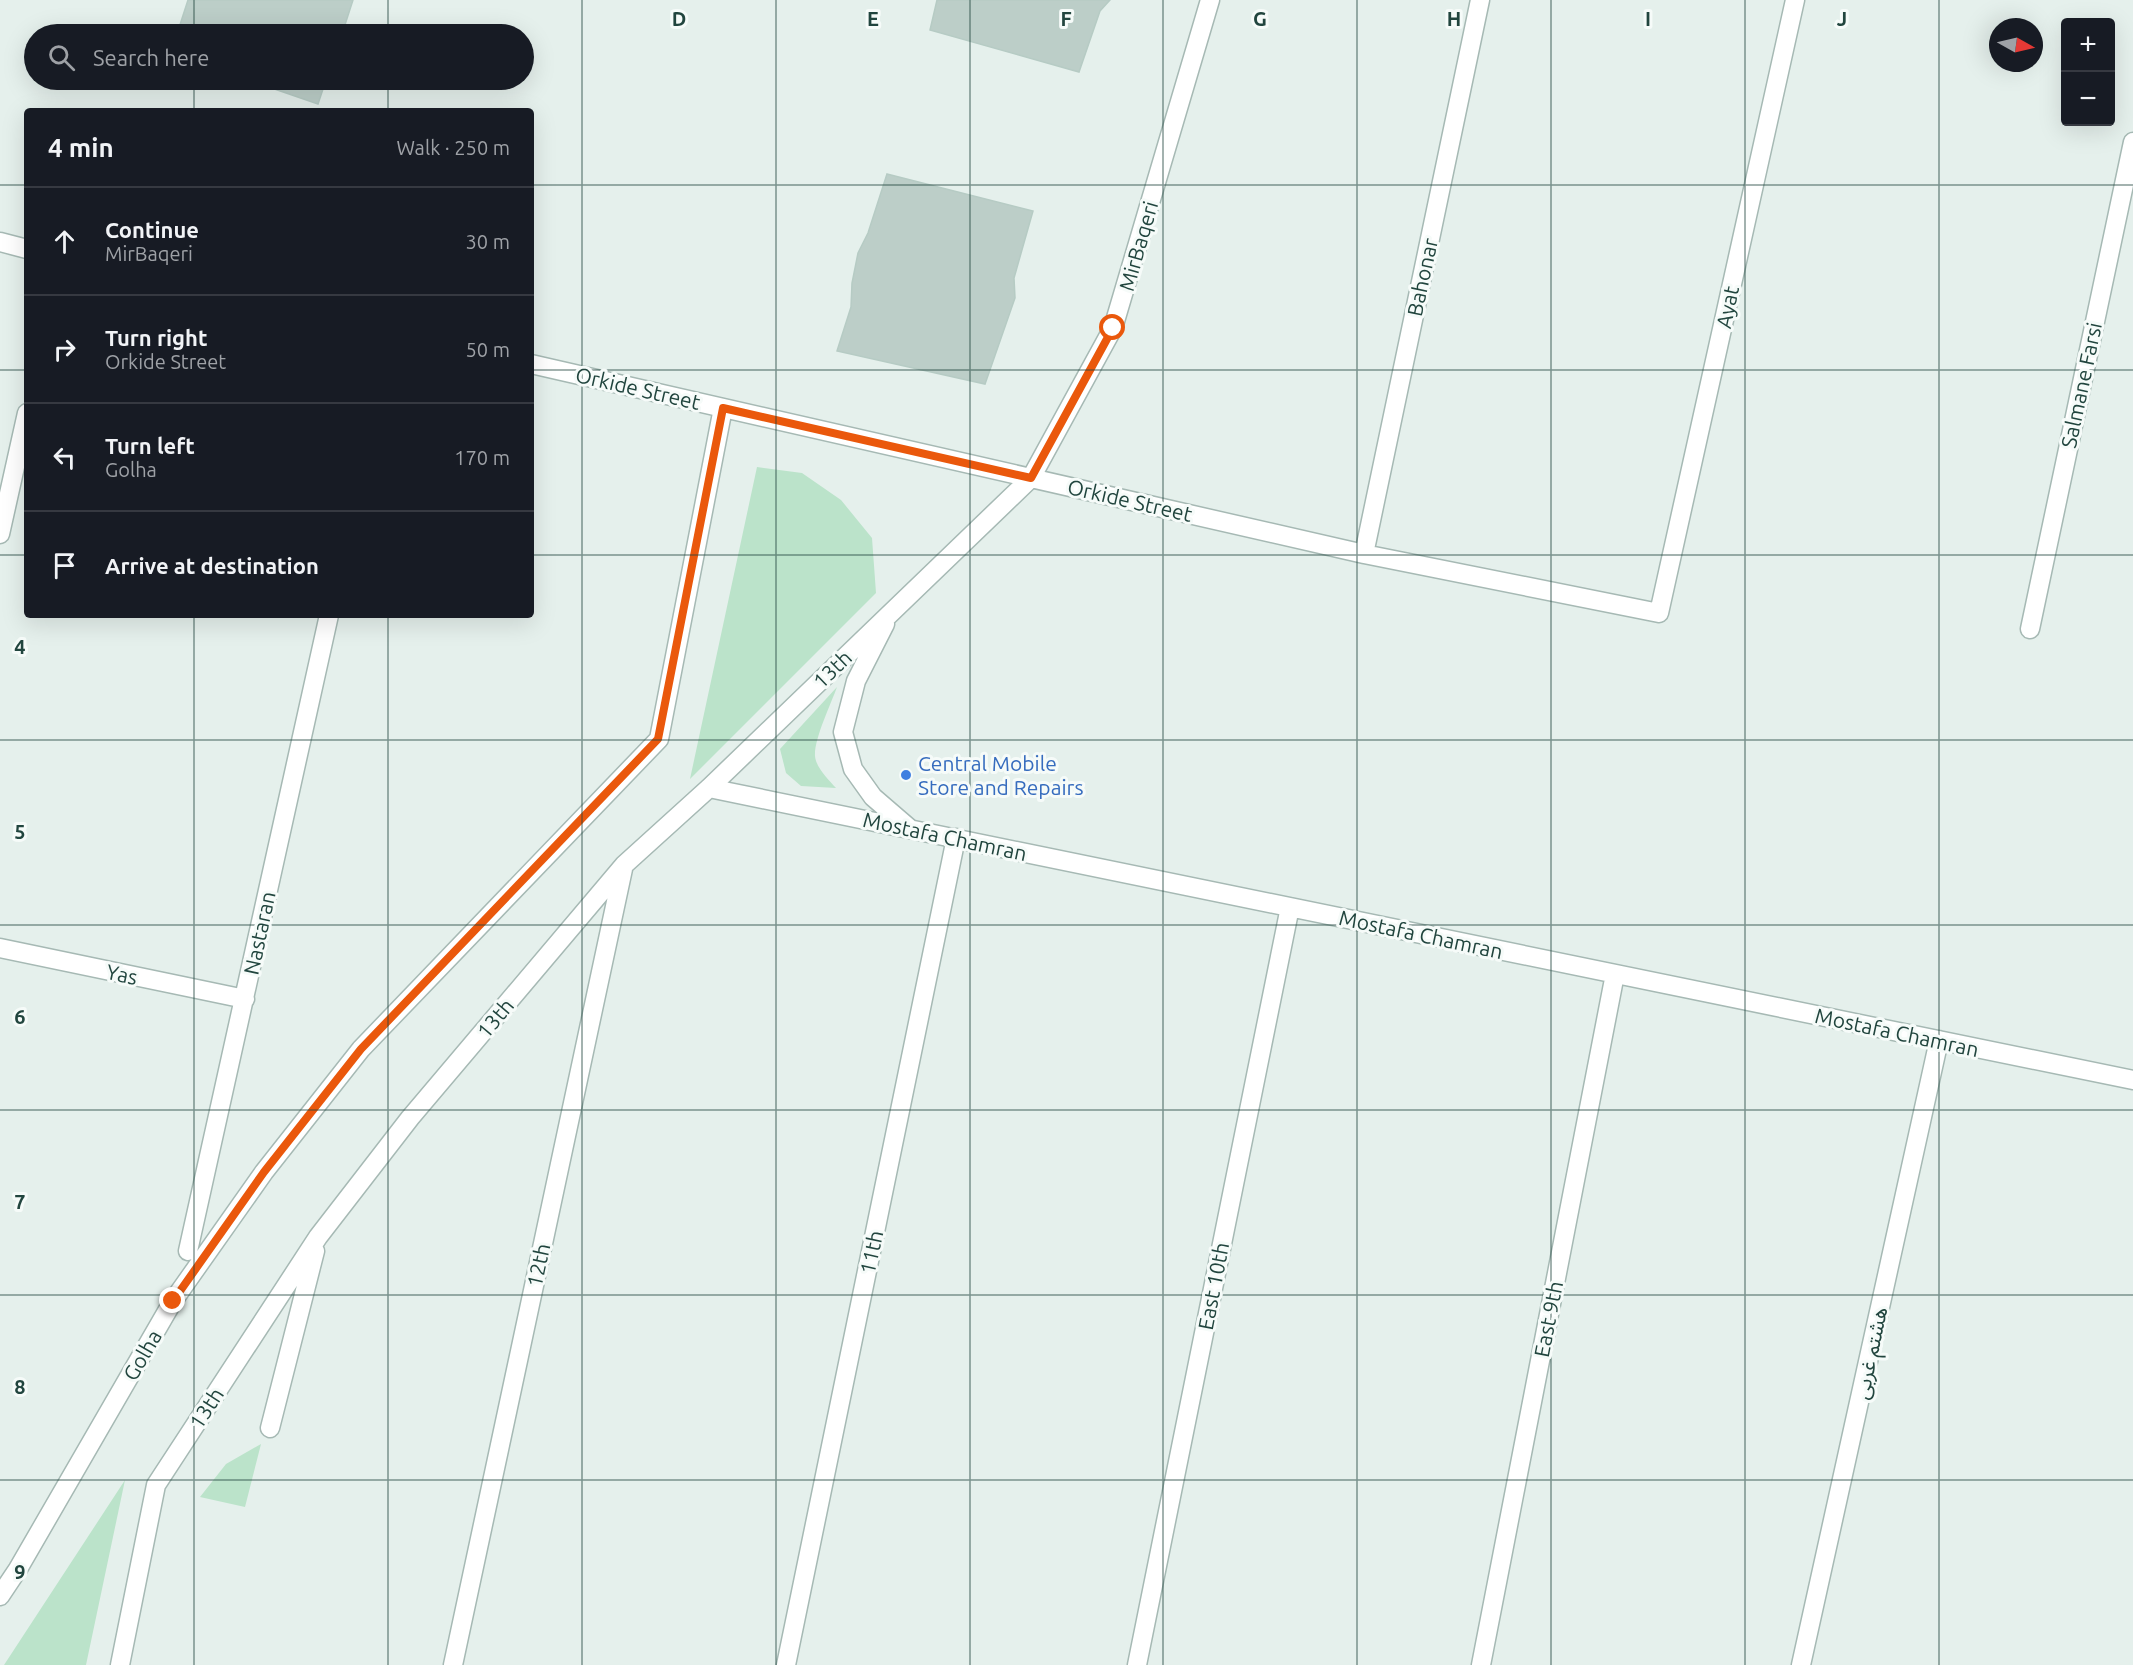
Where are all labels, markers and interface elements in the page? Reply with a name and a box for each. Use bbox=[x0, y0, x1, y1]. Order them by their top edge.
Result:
text: D bbox=[672, 7, 686, 30]
text: E bbox=[867, 7, 879, 30]
text: F bbox=[1060, 7, 1072, 30]
text: G bbox=[1253, 7, 1267, 30]
text: H bbox=[1447, 7, 1461, 30]
text: I bbox=[1645, 7, 1651, 30]
text: J bbox=[1837, 7, 1847, 30]
north arrow bbox=[1989, 18, 2043, 72]
map controls bbox=[2061, 18, 2115, 126]
button: + bbox=[2061, 18, 2115, 72]
search box bbox=[24, 24, 534, 90]
icon: search bbox=[45, 41, 78, 74]
text: Search here bbox=[93, 45, 209, 70]
button: − bbox=[2061, 72, 2115, 126]
text: 4 min bbox=[48, 133, 114, 162]
text: Walk · 250 m bbox=[397, 136, 510, 159]
street label: MirBaqeri bbox=[1114, 198, 1162, 294]
text: Continue bbox=[105, 217, 199, 242]
icon: ahead bbox=[48, 225, 81, 258]
text: 30 m bbox=[466, 230, 510, 253]
street label: Bahonar bbox=[1402, 236, 1442, 318]
text: MirBaqeri bbox=[105, 242, 193, 265]
street label: Ayat bbox=[1711, 284, 1743, 330]
route start bbox=[1099, 314, 1125, 340]
street label: Salmane Farsi bbox=[2056, 320, 2106, 450]
text: Turn right bbox=[105, 325, 207, 350]
icon: right bbox=[48, 333, 81, 366]
text: 50 m bbox=[466, 338, 510, 361]
text: Orkide Street bbox=[105, 350, 226, 373]
street label: Orkide Street bbox=[573, 362, 703, 414]
text: Turn left bbox=[105, 433, 195, 458]
icon: left bbox=[48, 441, 81, 474]
text: 170 m bbox=[454, 446, 510, 469]
text: Golha bbox=[105, 458, 157, 481]
street label: Orkide Street bbox=[1065, 474, 1195, 526]
icon: arrive bbox=[48, 549, 81, 582]
text: Arrive at destination bbox=[105, 553, 319, 578]
text: 4 bbox=[14, 635, 26, 658]
street label: 13th bbox=[808, 645, 856, 693]
place label: Central Mobile Store and Repairs bbox=[918, 751, 1084, 799]
marker: Central Mobile Store and Repairs bbox=[899, 768, 913, 782]
street label: Mostafa Chamran bbox=[861, 807, 1029, 865]
text: 5 bbox=[14, 820, 26, 843]
street label: Nastaran bbox=[238, 889, 280, 977]
street label: Mostafa Chamran bbox=[1337, 905, 1505, 963]
street label: Yas bbox=[104, 959, 140, 989]
street label: 13th bbox=[472, 993, 518, 1043]
street label: Mostafa Chamran bbox=[1813, 1003, 1981, 1061]
text: 6 bbox=[14, 1005, 26, 1028]
text: 7 bbox=[14, 1190, 26, 1213]
street label: 11th bbox=[855, 1228, 887, 1276]
street label: East 10th bbox=[1193, 1240, 1233, 1332]
street label: 12th bbox=[522, 1241, 554, 1289]
street label: East 9th bbox=[1529, 1279, 1567, 1359]
route end bbox=[159, 1287, 185, 1313]
street label: هشتم غربی bbox=[1849, 1305, 1895, 1402]
street label: Golha bbox=[118, 1325, 166, 1385]
text: 8 bbox=[14, 1375, 26, 1398]
street label: 13th bbox=[184, 1383, 228, 1433]
text: 9 bbox=[14, 1560, 26, 1583]

